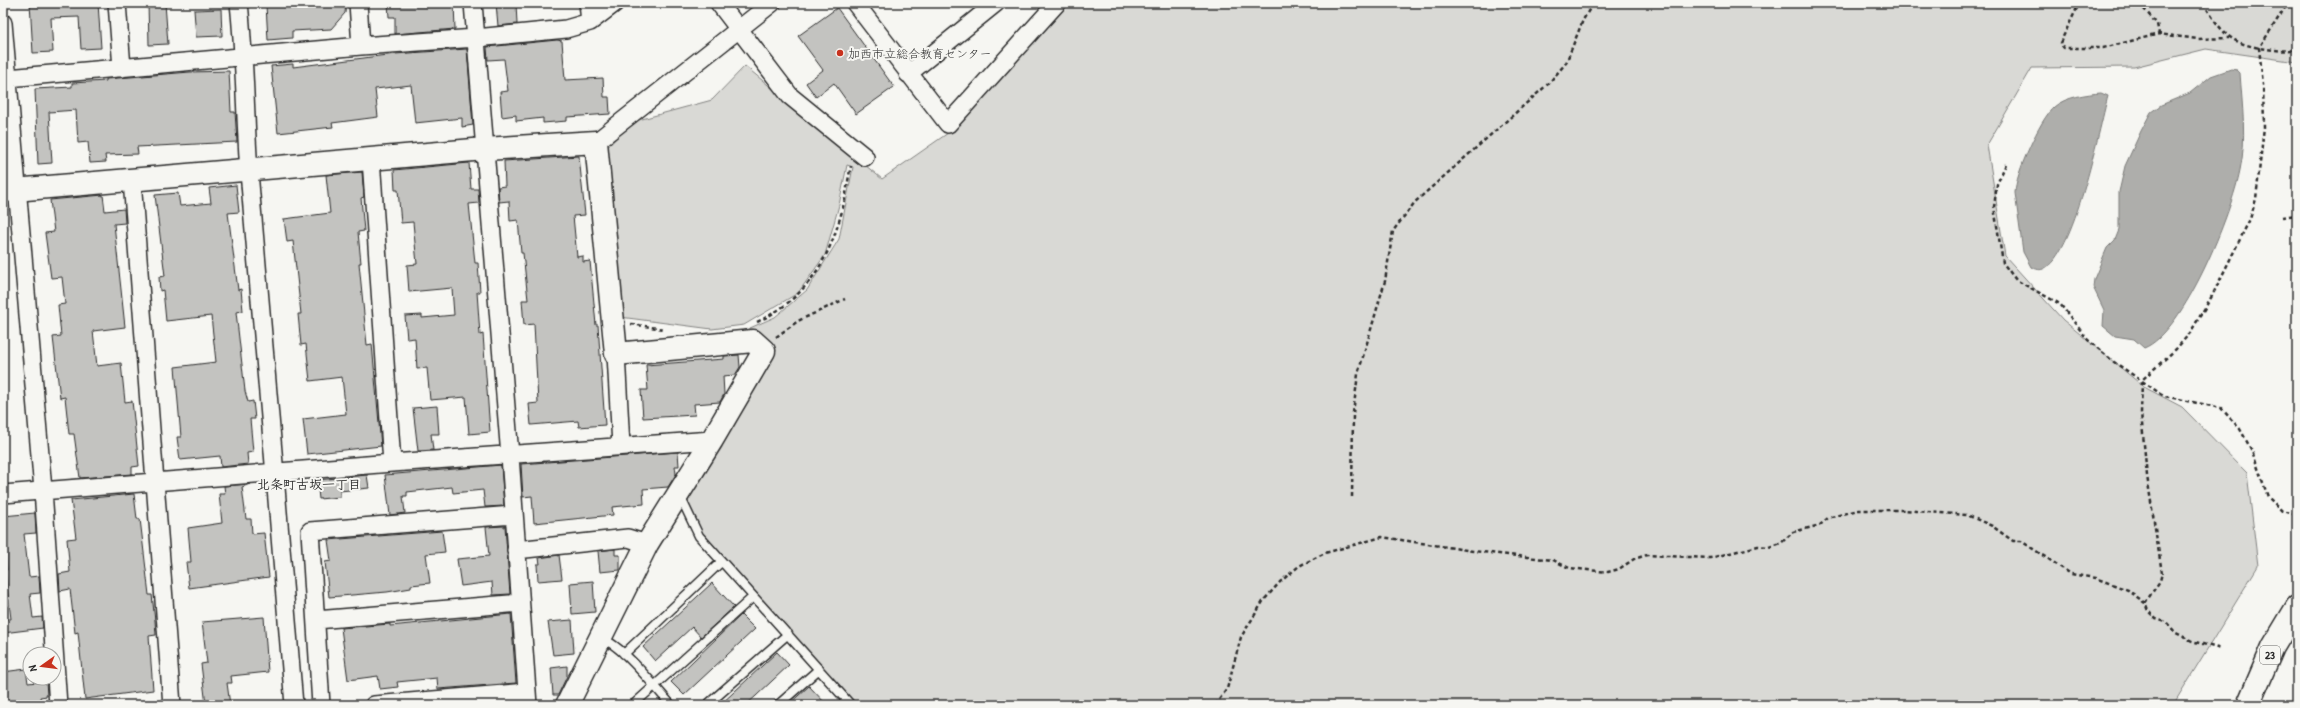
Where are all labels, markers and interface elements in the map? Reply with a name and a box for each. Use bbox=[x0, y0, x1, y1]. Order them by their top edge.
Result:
place label: 加西市立総合教育センター bbox=[848, 45, 992, 62]
marker: 加西市立総合教育センター bbox=[835, 48, 845, 58]
district label: 北条町古坂一丁目 bbox=[257, 475, 361, 493]
north arrow bbox=[22, 646, 62, 686]
road number: 23 bbox=[2260, 646, 2280, 664]
text: N bbox=[25, 664, 40, 673]

